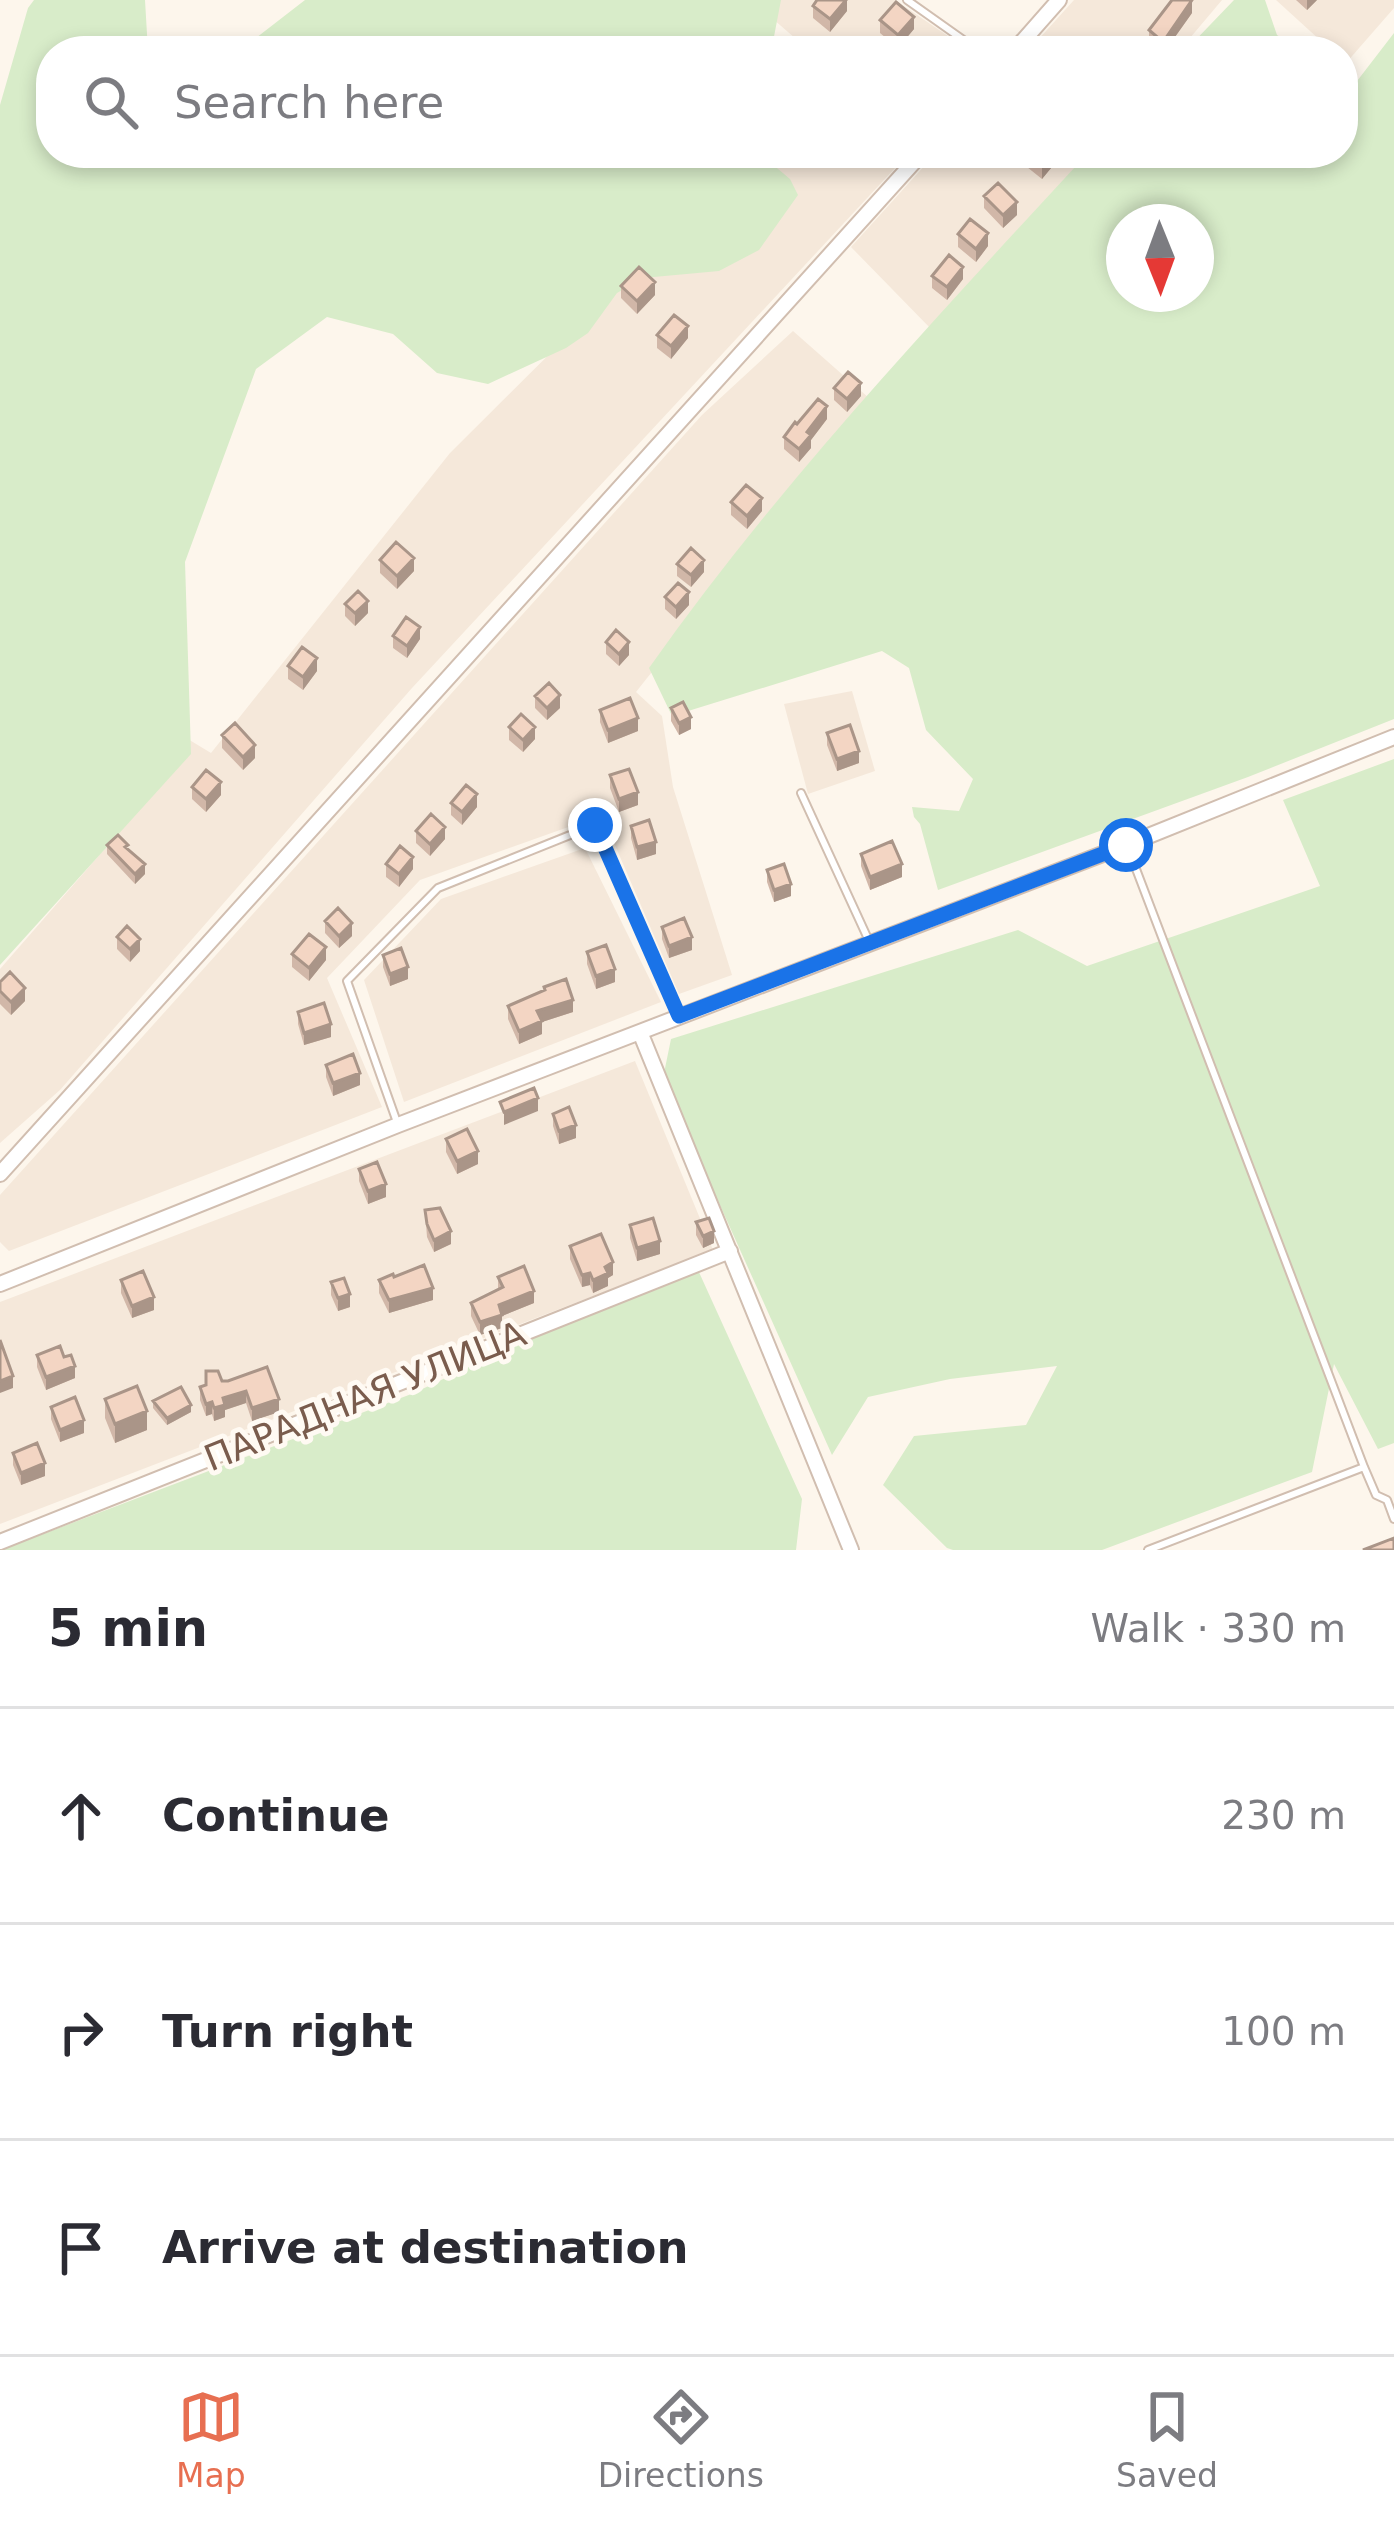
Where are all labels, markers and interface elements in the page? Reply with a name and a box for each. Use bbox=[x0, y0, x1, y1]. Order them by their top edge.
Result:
search box bbox=[36, 36, 1358, 168]
icon: search bbox=[78, 69, 144, 135]
text: Search here bbox=[174, 76, 444, 129]
north arrow bbox=[1106, 204, 1214, 312]
route end bbox=[568, 798, 622, 852]
route start bbox=[1099, 818, 1153, 872]
street label: ПАРАДНАЯ УЛИЦА bbox=[198, 1313, 532, 1479]
text: 5 min bbox=[48, 1599, 208, 1658]
text: Walk · 330 m bbox=[1091, 1606, 1346, 1651]
icon: ahead bbox=[48, 1783, 114, 1849]
text: Continue bbox=[162, 1789, 390, 1842]
text: 230 m bbox=[1221, 1793, 1346, 1838]
icon: right bbox=[48, 1999, 114, 2065]
text: Turn right bbox=[162, 2005, 413, 2058]
text: 100 m bbox=[1221, 2009, 1346, 2054]
icon: arrive bbox=[48, 2215, 114, 2281]
text: Arrive at destination bbox=[162, 2221, 688, 2274]
tab: Map bbox=[176, 2384, 246, 2495]
tab: Directions bbox=[598, 2384, 764, 2495]
tab: Saved bbox=[1116, 2384, 1218, 2495]

